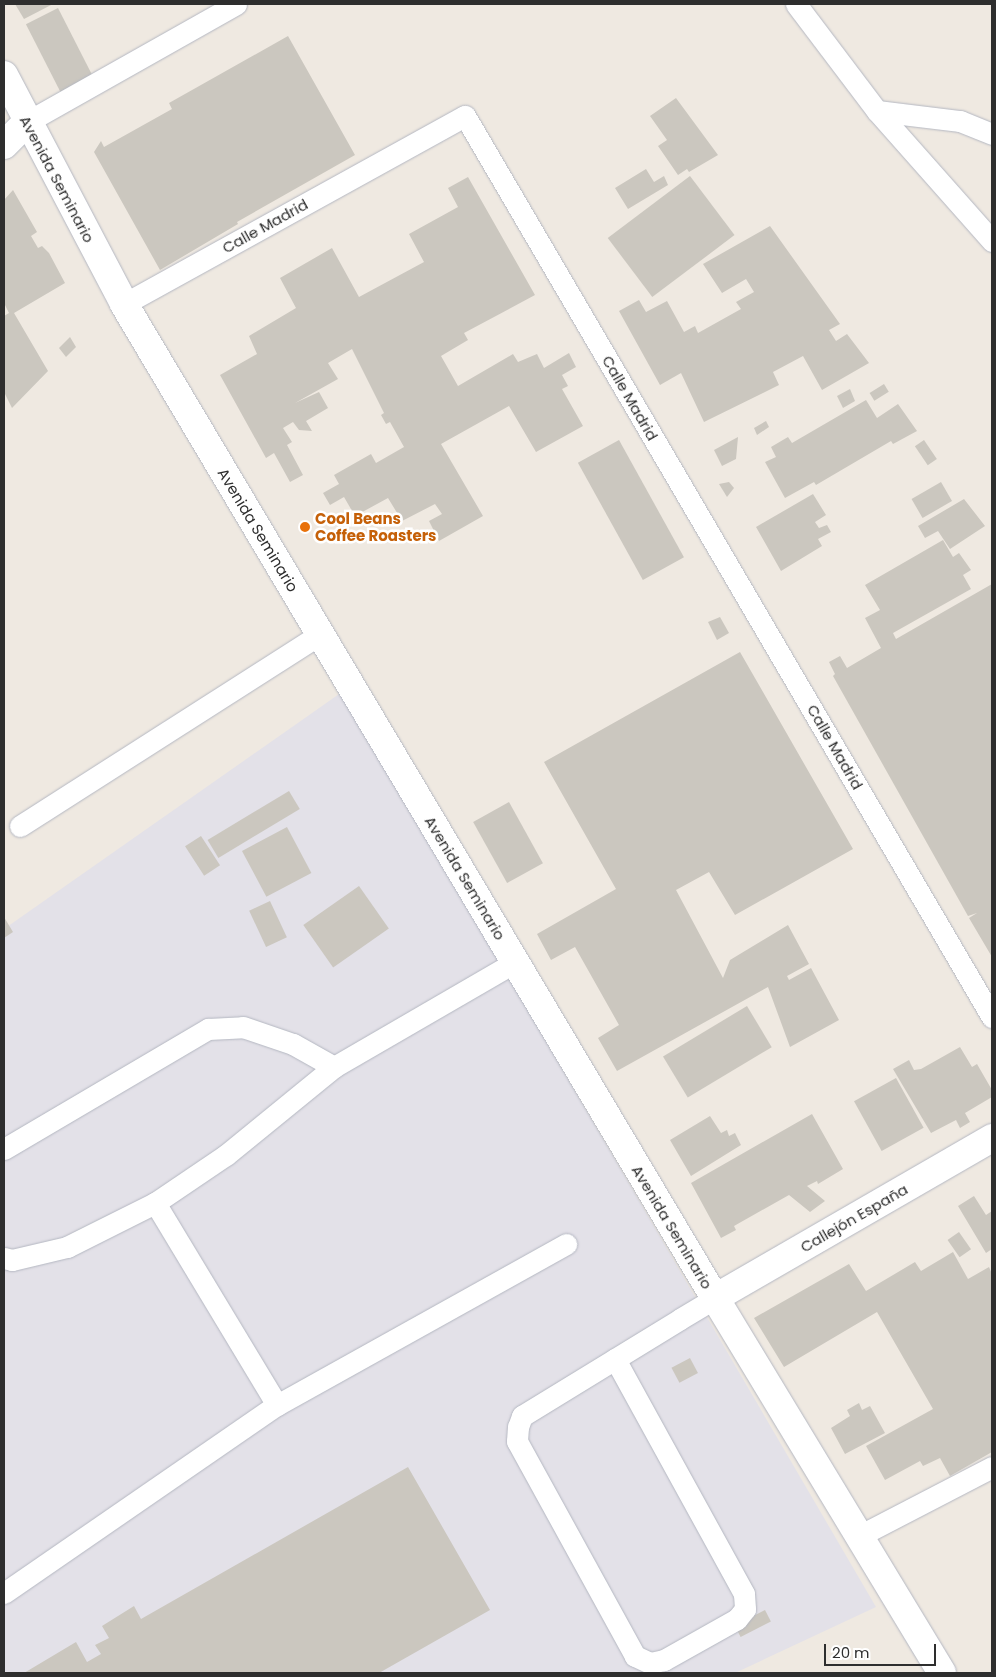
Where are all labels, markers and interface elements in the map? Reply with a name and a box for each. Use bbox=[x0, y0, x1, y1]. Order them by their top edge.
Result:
street label: Avenida Seminario bbox=[16, 112, 98, 246]
street label: Calle Madrid bbox=[219, 195, 311, 257]
street label: Calle Madrid bbox=[598, 352, 662, 444]
street label: Avenida Seminario bbox=[214, 465, 302, 595]
place label: Cool Beans Coffee Roasters bbox=[315, 509, 436, 544]
marker: Cool Beans Coffee Roasters bbox=[299, 521, 311, 533]
street label: Calle Madrid bbox=[803, 701, 867, 793]
street label: Avenida Seminario bbox=[421, 813, 509, 943]
street label: Avenida Seminario bbox=[628, 1162, 716, 1292]
street label: Callejón España bbox=[797, 1180, 911, 1256]
scale bar bbox=[826, 1634, 938, 1666]
text: 20 m bbox=[832, 1642, 870, 1663]

